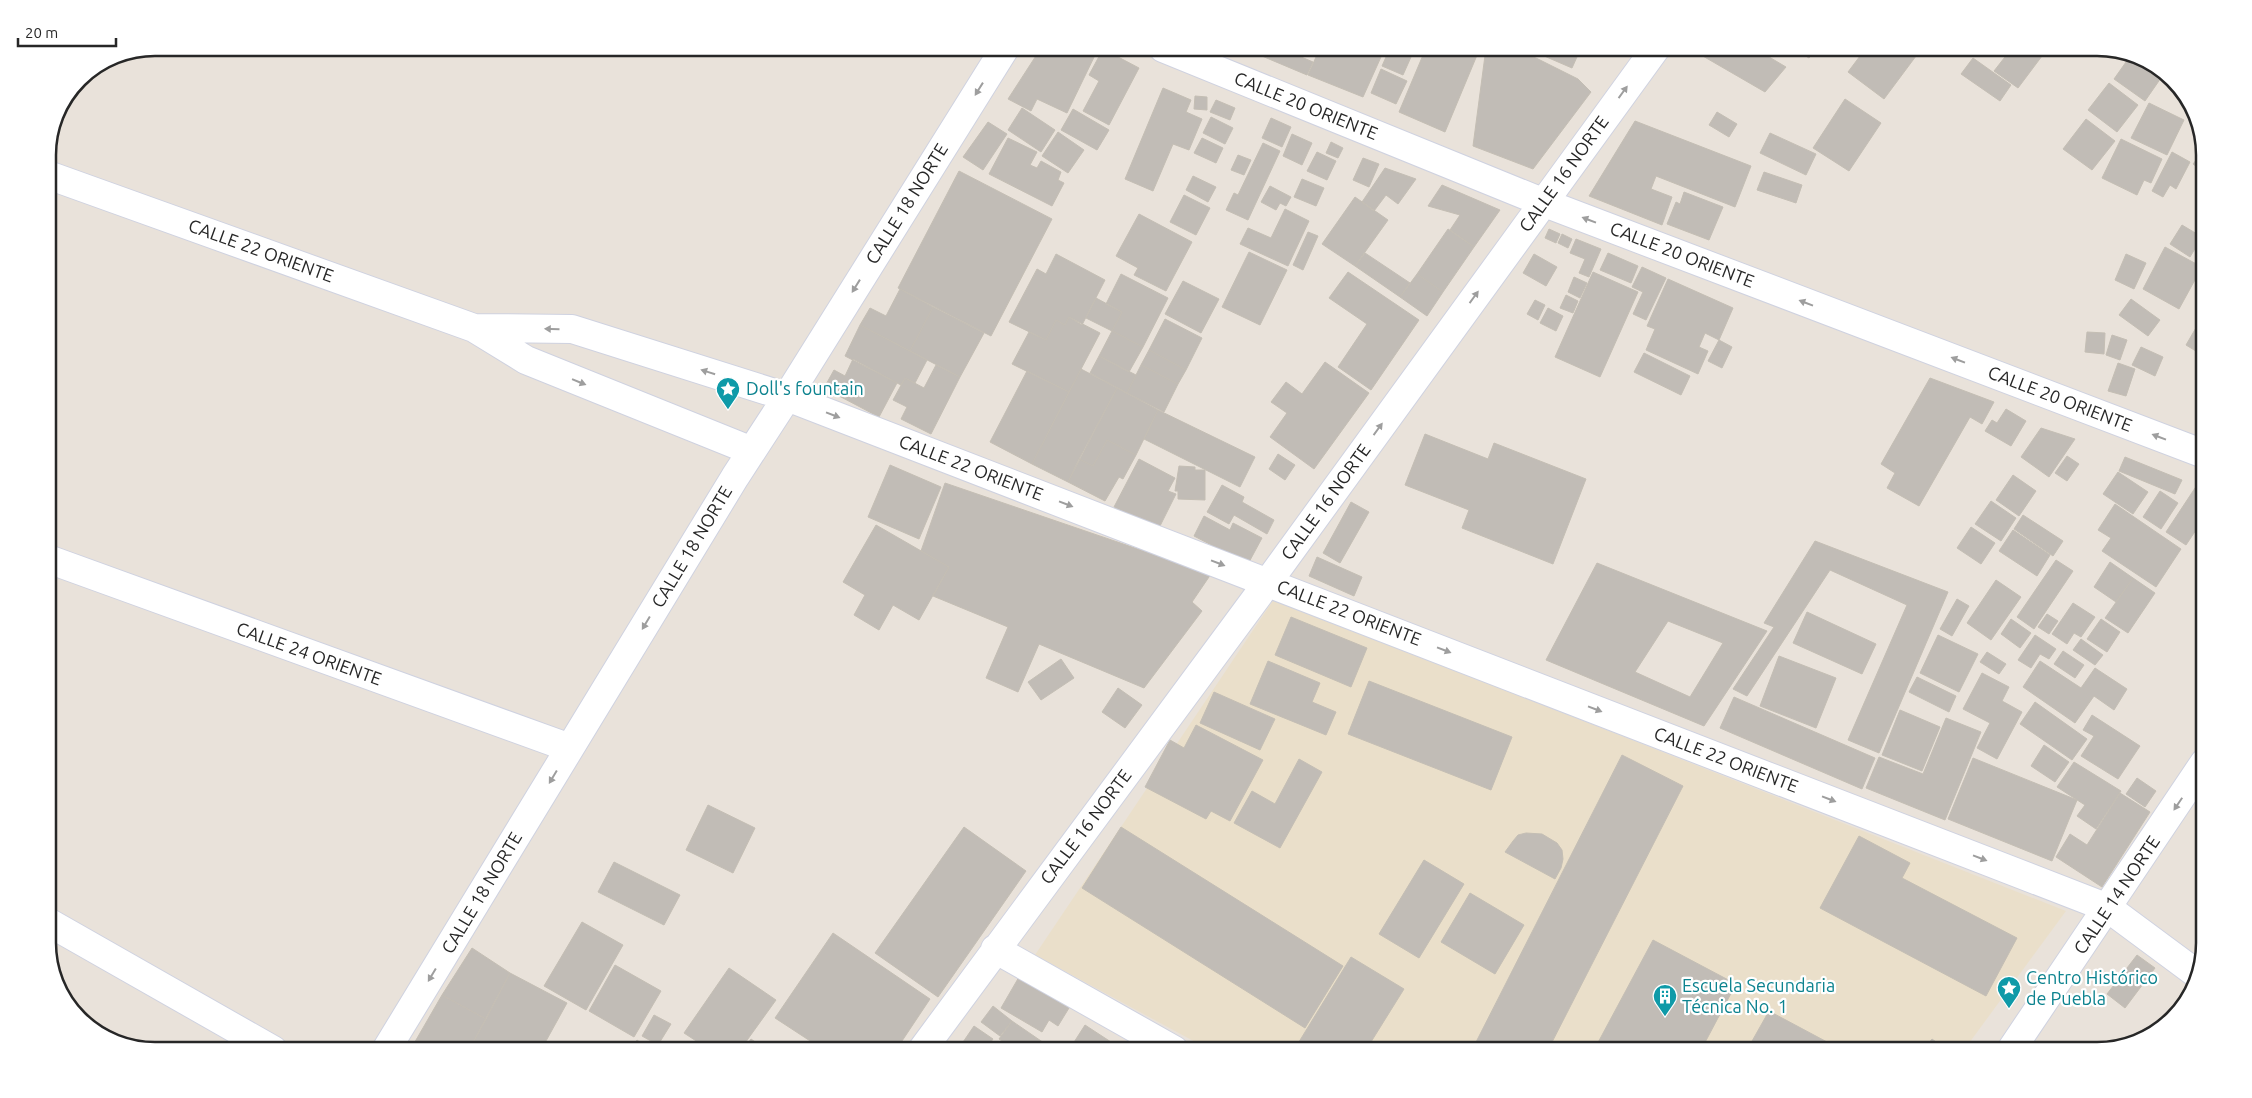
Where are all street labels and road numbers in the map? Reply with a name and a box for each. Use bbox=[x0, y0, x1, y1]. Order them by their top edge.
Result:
street label: CALLE 20 ORIENTE bbox=[1232, 67, 1381, 143]
street label: CALLE 16 NORTE bbox=[1514, 112, 1612, 235]
street label: CALLE 18 NORTE bbox=[861, 140, 951, 267]
street label: CALLE 22 ORIENTE bbox=[186, 215, 337, 286]
street label: CALLE 20 ORIENTE bbox=[1607, 217, 1757, 291]
street label: CALLE 20 ORIENTE bbox=[1985, 361, 2135, 435]
street label: CALLE 22 ORIENTE bbox=[896, 430, 1046, 504]
street label: CALLE 16 NORTE bbox=[1276, 440, 1374, 563]
street label: CALLE 18 NORTE bbox=[647, 482, 735, 611]
street label: CALLE 22 ORIENTE bbox=[1274, 575, 1424, 649]
street label: CALLE 24 ORIENTE bbox=[234, 618, 385, 689]
street label: CALLE 22 ORIENTE bbox=[1651, 722, 1801, 796]
street label: CALLE 16 NORTE bbox=[1036, 765, 1135, 888]
street label: CALLE 18 NORTE bbox=[437, 828, 525, 957]
street label: CALLE 14 NORTE bbox=[2069, 832, 2163, 957]

